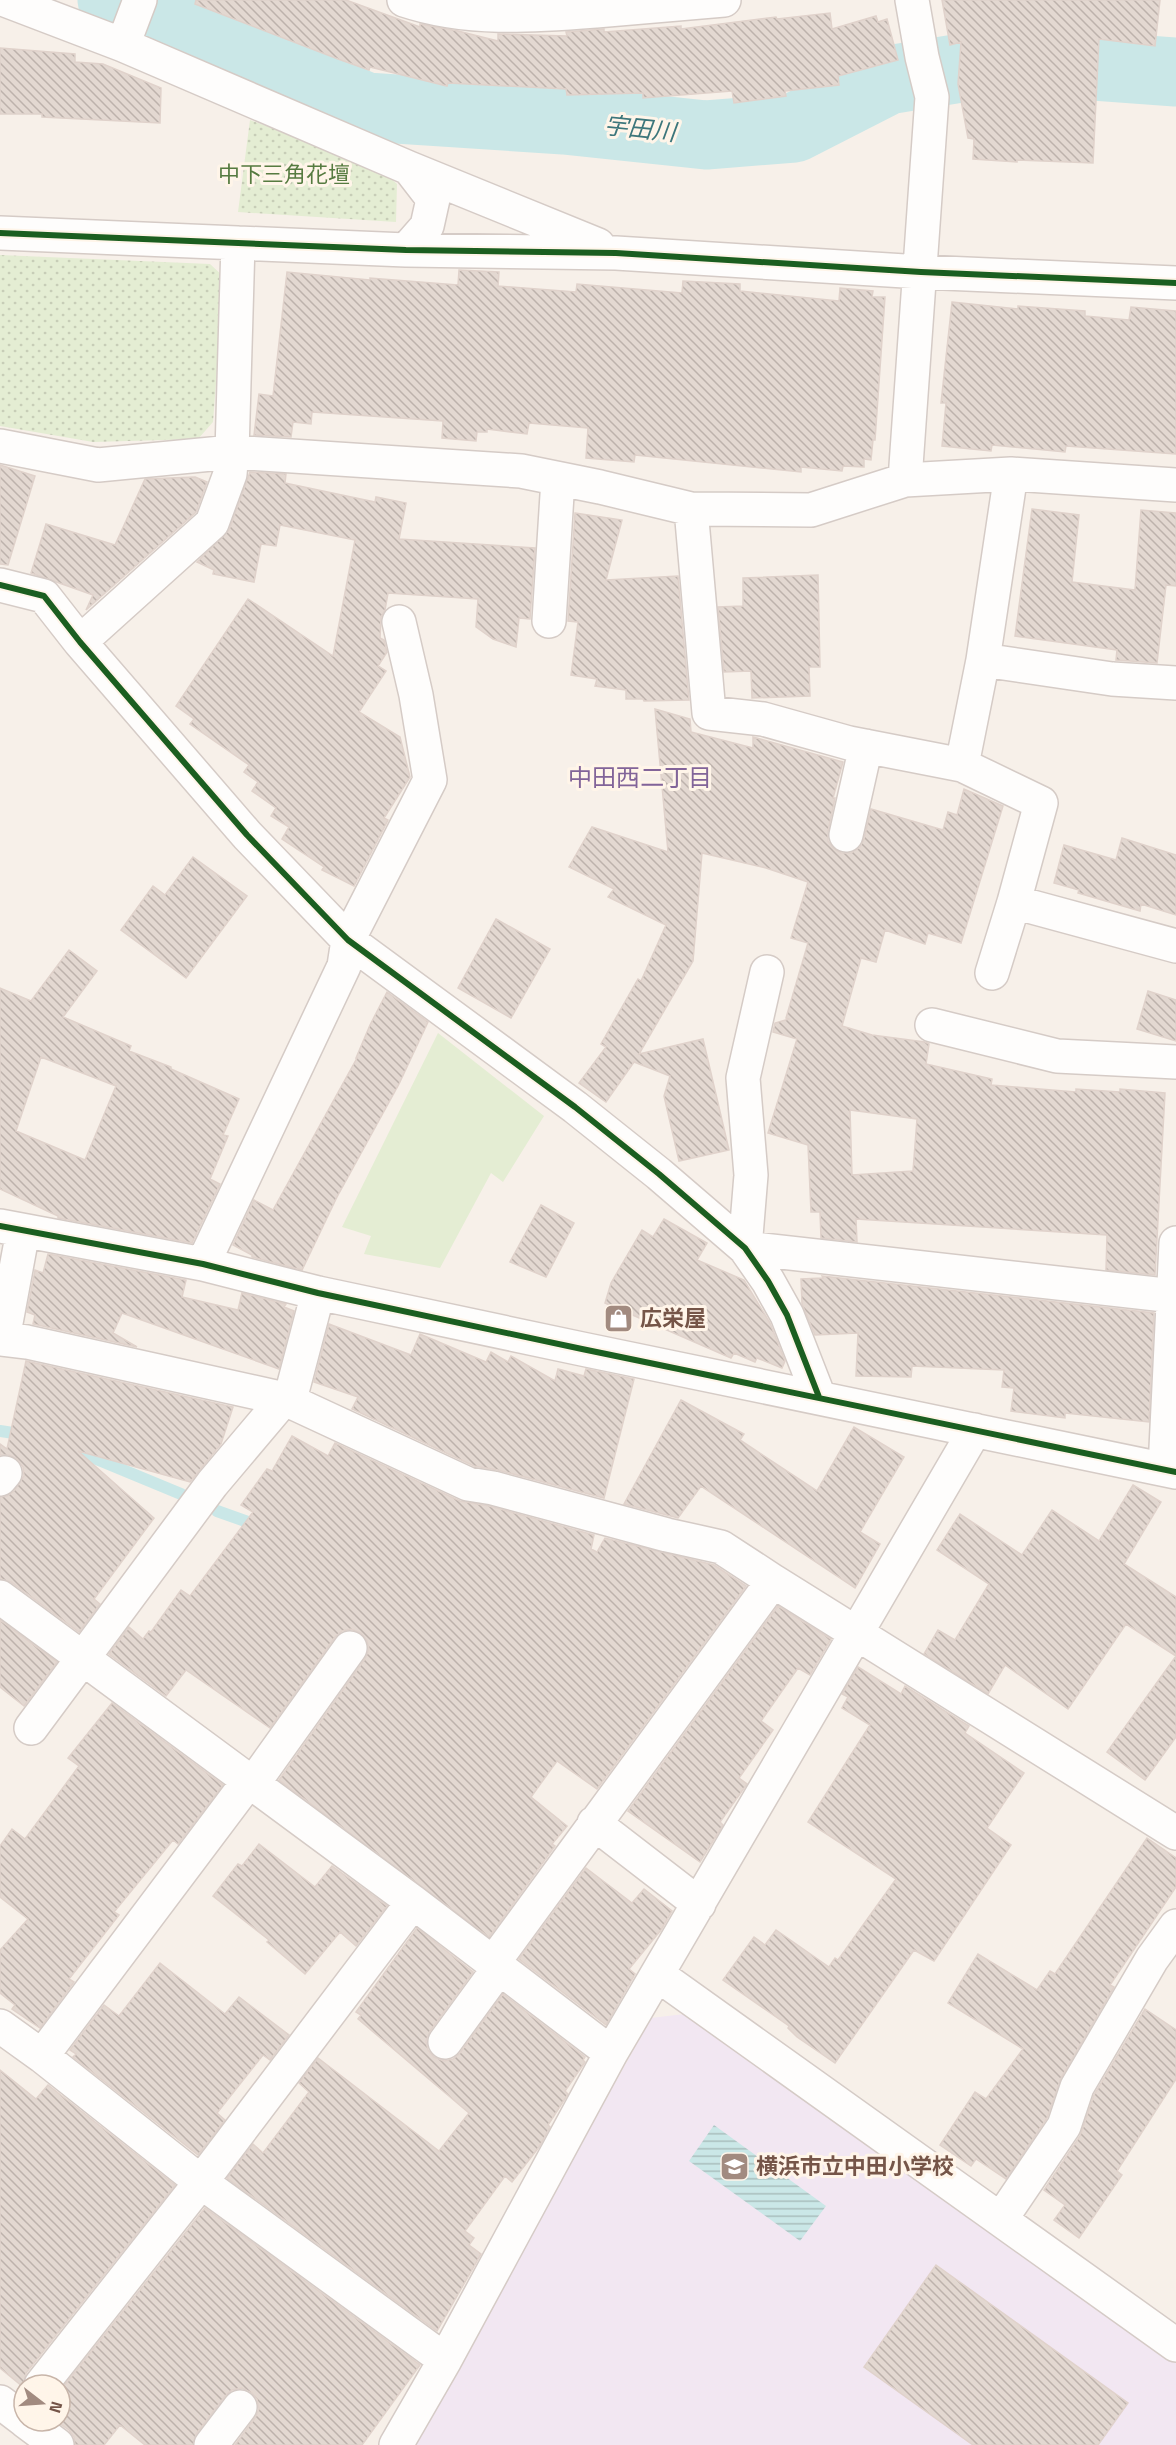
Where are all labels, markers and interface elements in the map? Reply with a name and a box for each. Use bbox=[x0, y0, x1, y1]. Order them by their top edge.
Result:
water label: 宇田川 bbox=[602, 106, 681, 150]
park label: 中下三角花壇 bbox=[218, 157, 350, 191]
district label: 中田西二丁目 bbox=[568, 759, 712, 795]
place label: 広栄屋 bbox=[640, 1301, 706, 1335]
shop icon: 広栄屋 bbox=[603, 1302, 635, 1334]
place label: 横浜市立中田小学校 bbox=[756, 2149, 954, 2183]
school or university icon: 横浜市立中田小学校 bbox=[719, 2150, 751, 2182]
north arrow bbox=[12, 2373, 72, 2433]
text: N bbox=[43, 2399, 69, 2416]

